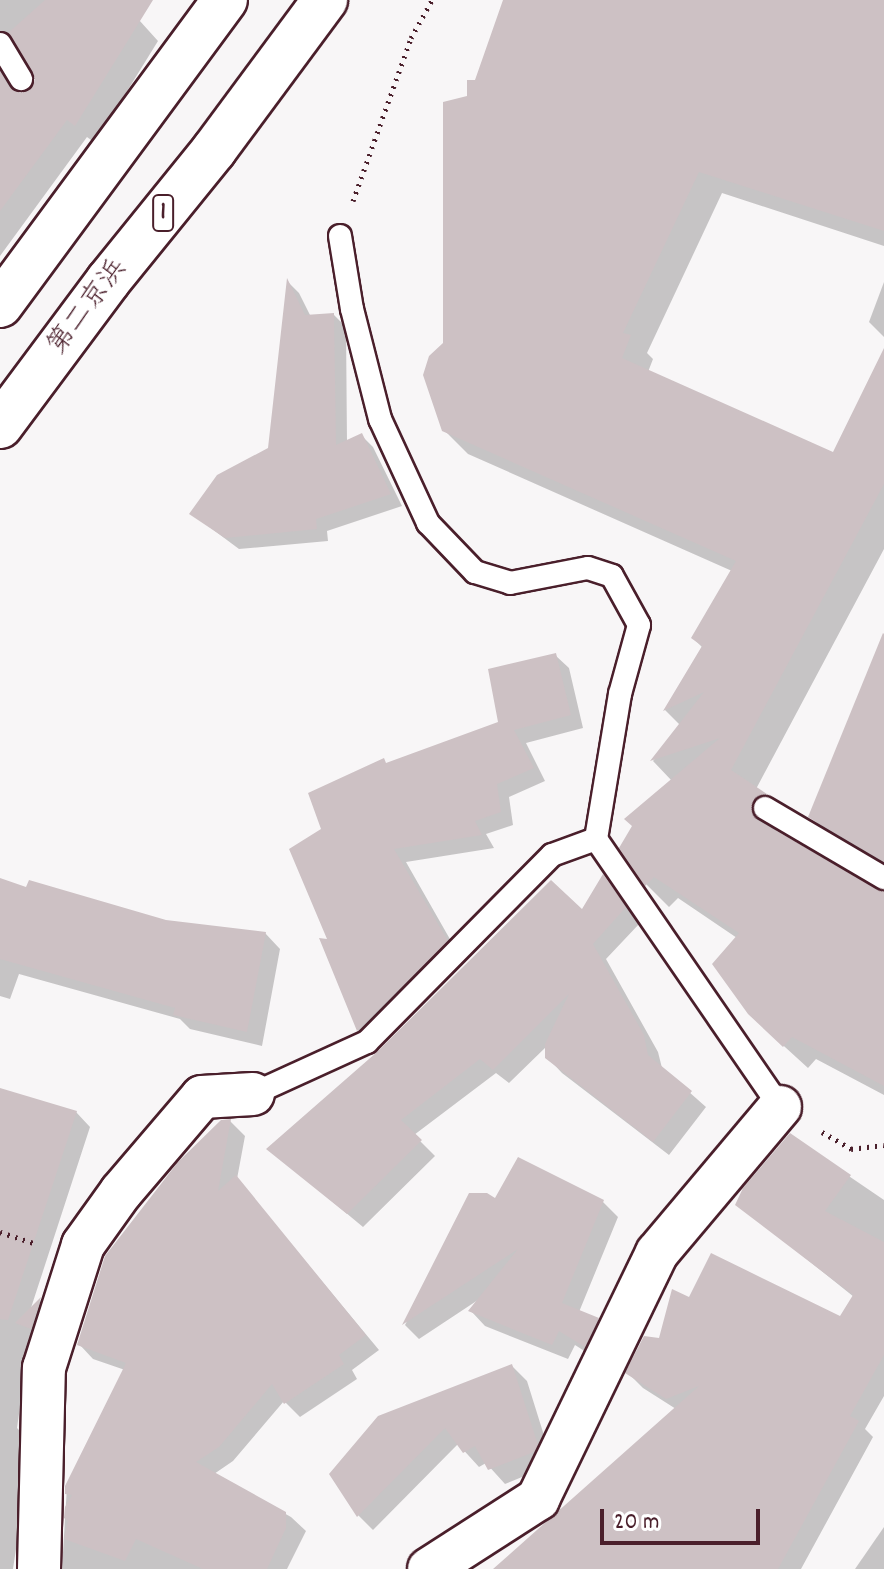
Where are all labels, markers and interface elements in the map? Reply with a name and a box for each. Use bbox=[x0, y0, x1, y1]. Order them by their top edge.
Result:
road number: 1 bbox=[151, 191, 175, 235]
street label: 第二京浜 bbox=[42, 253, 136, 363]
scale bar bbox=[604, 1493, 764, 1543]
text: 20 m bbox=[614, 1506, 660, 1540]

